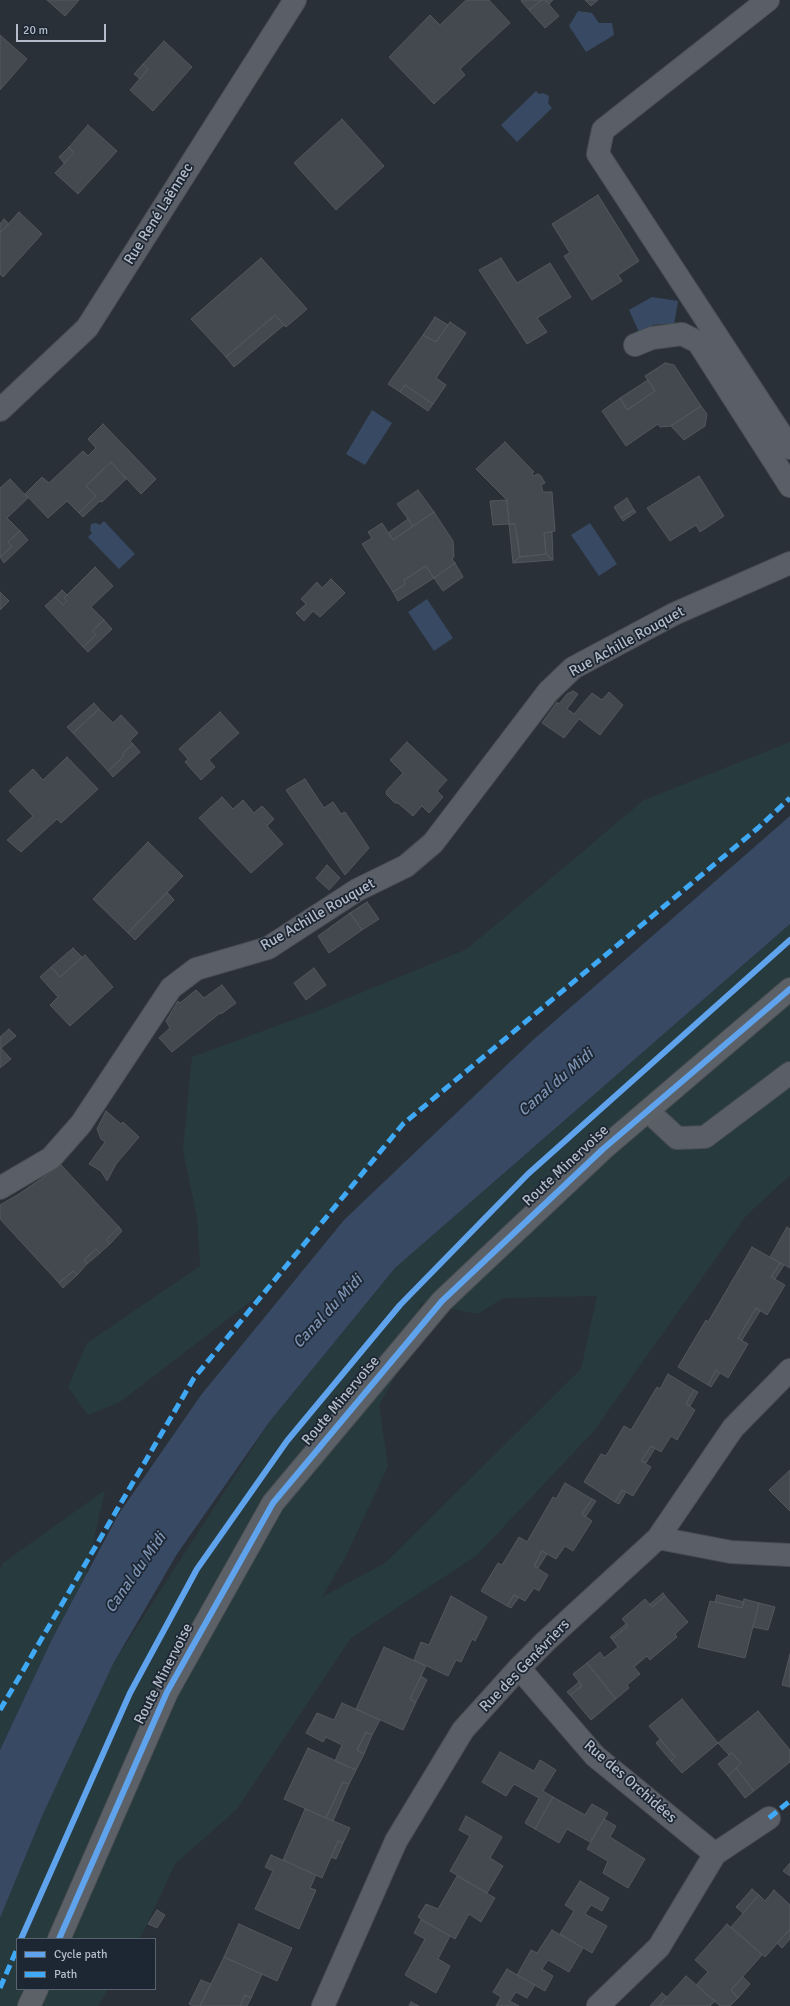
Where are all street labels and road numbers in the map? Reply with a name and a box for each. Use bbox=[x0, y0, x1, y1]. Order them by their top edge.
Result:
street label: Rue René Laënnec bbox=[120, 160, 198, 268]
street label: Rue Achille Rouquet bbox=[566, 603, 688, 681]
street label: Rue Achille Rouquet bbox=[258, 875, 378, 955]
street label: Route Minervoise bbox=[519, 1122, 613, 1210]
street label: Route Minervoise bbox=[298, 1353, 384, 1449]
street label: Rue des Genévriers bbox=[476, 1616, 574, 1716]
street label: Route Minervoise bbox=[131, 1620, 197, 1728]
street label: Rue des Orchidées bbox=[580, 1737, 680, 1827]

